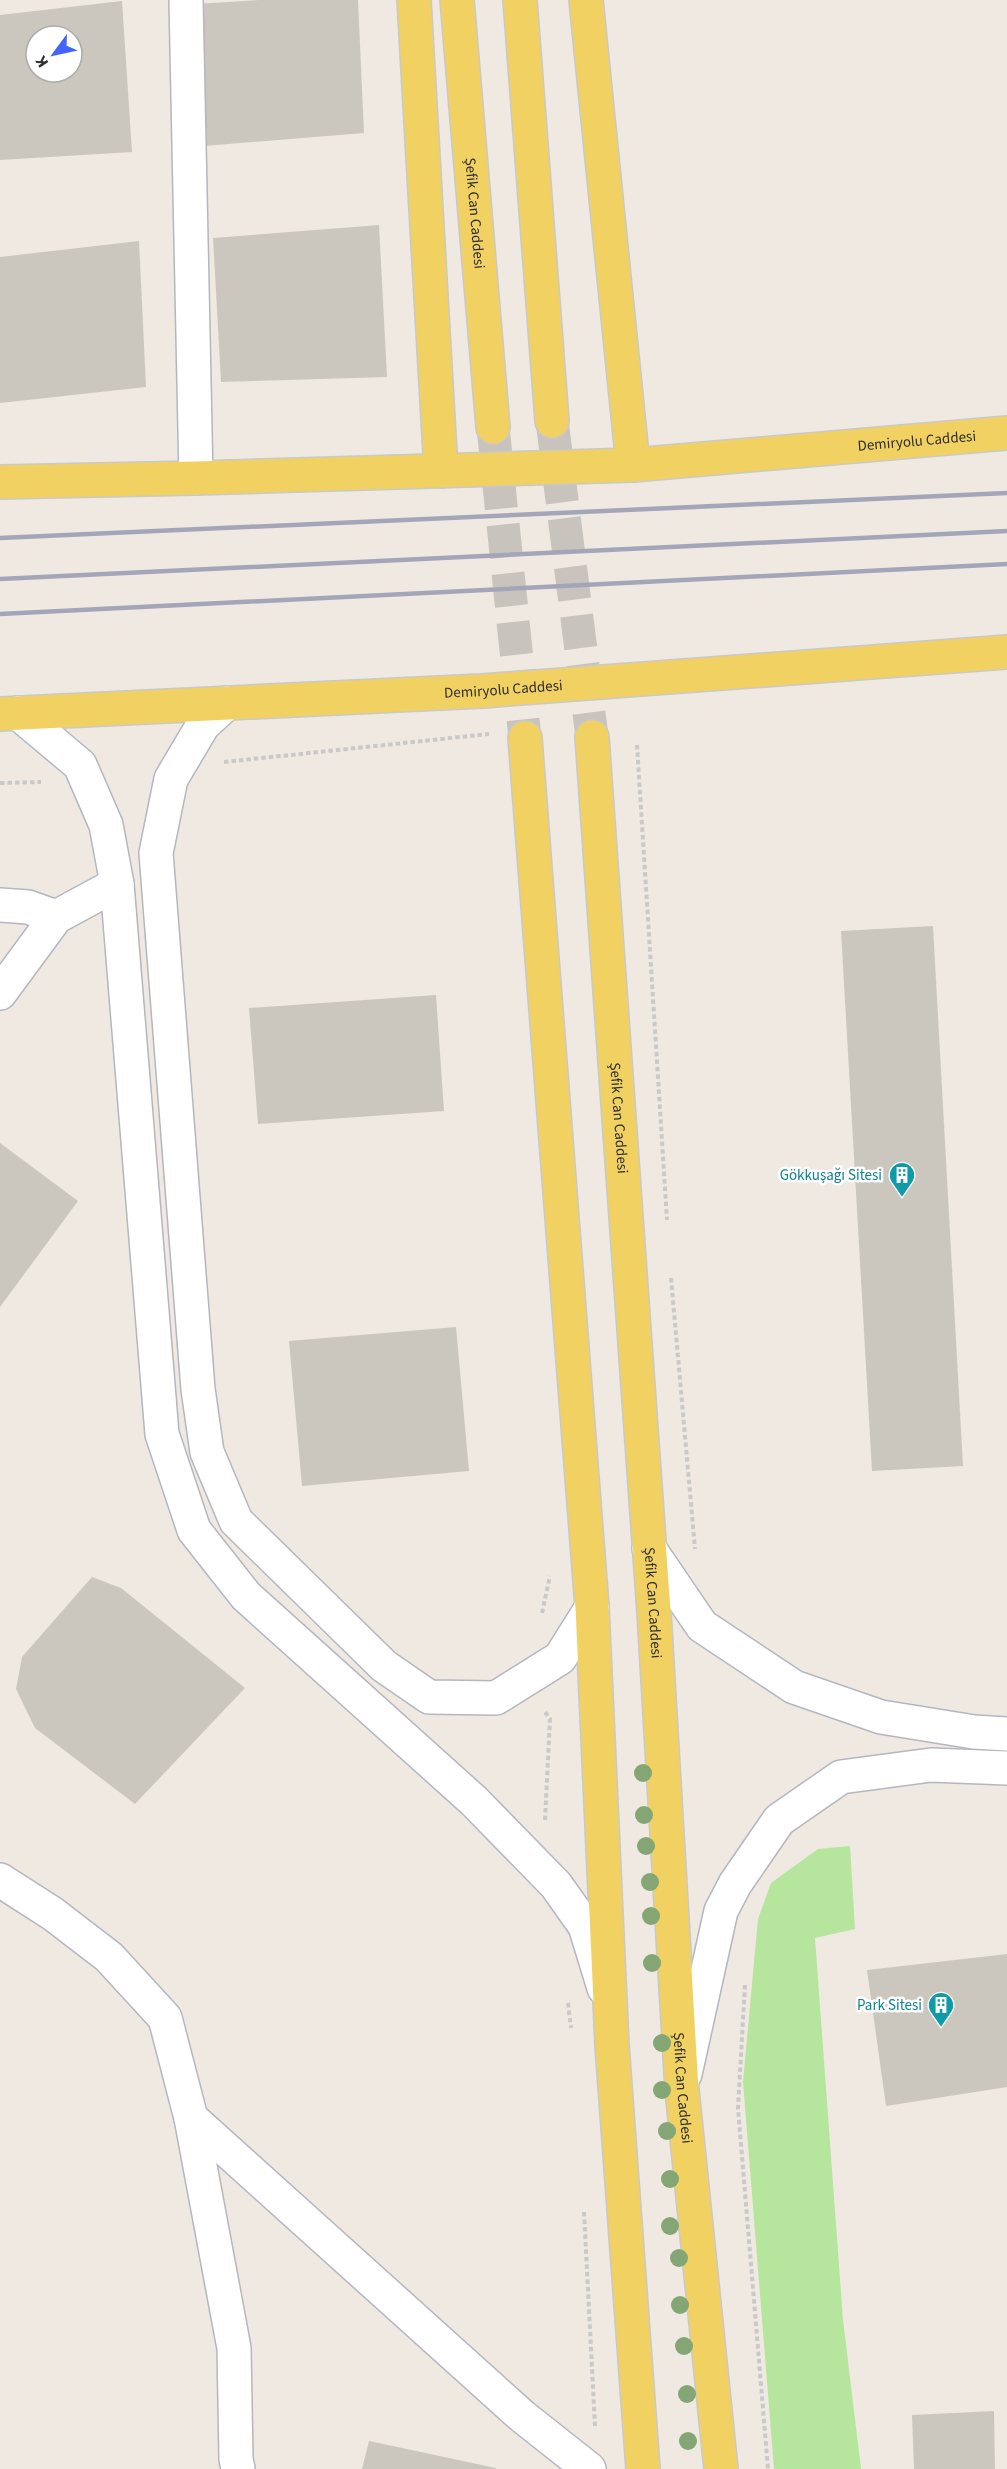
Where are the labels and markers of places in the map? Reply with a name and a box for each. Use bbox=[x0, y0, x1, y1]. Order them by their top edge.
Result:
building icon: Gökkuşağı Sitesi bbox=[887, 1160, 917, 1198]
place label: Gökkuşağı Sitesi bbox=[780, 1165, 882, 1186]
building icon: Park Sitesi bbox=[926, 1990, 956, 2028]
place label: Park Sitesi bbox=[857, 1995, 922, 2016]

